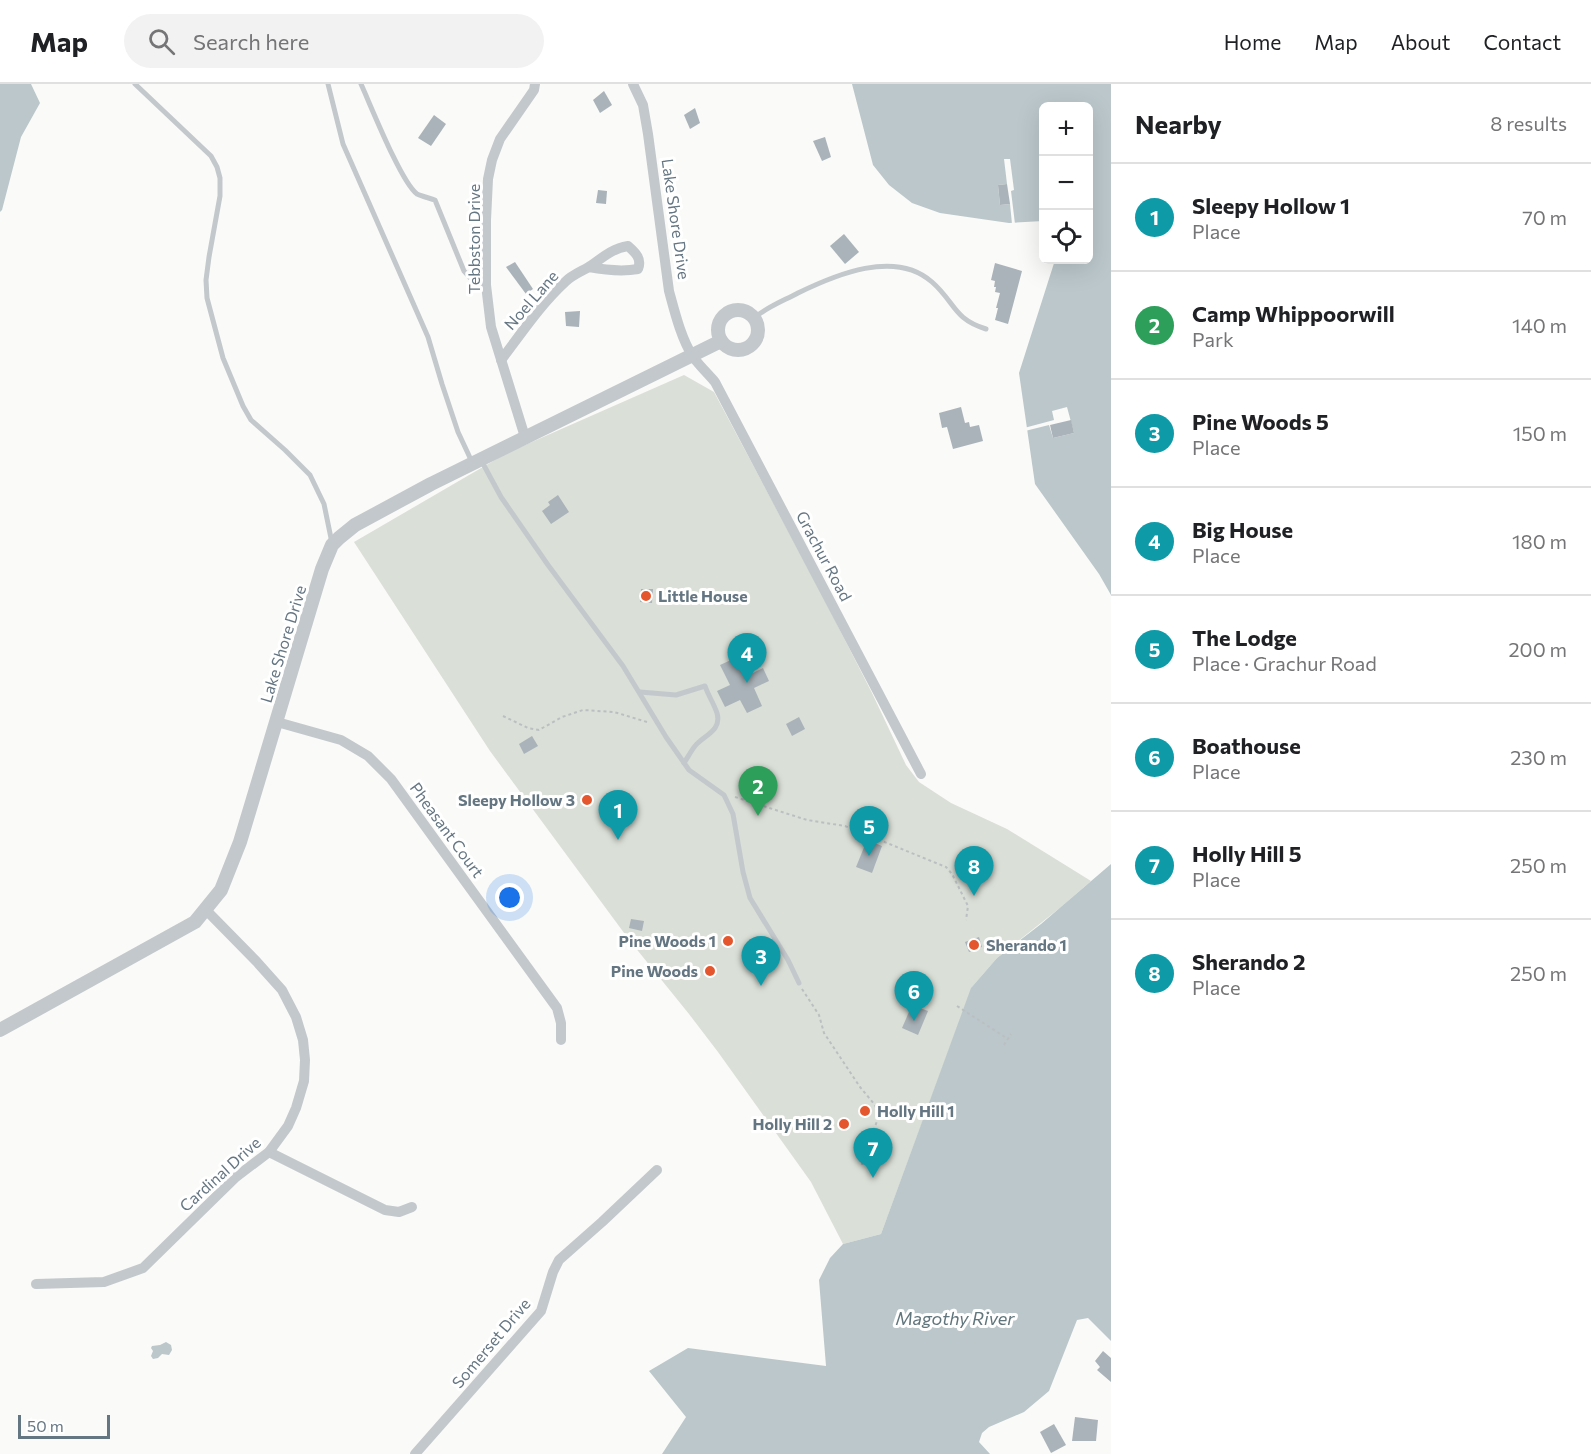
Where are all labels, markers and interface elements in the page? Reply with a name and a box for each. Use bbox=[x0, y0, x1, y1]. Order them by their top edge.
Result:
search box bbox=[124, 14, 544, 68]
text: Map bbox=[30, 24, 88, 58]
icon: search bbox=[145, 25, 178, 58]
text: Search here bbox=[193, 28, 309, 55]
text: Home bbox=[1224, 29, 1281, 54]
text: Map bbox=[1314, 29, 1358, 54]
text: About bbox=[1391, 29, 1450, 54]
text: Contact bbox=[1483, 29, 1561, 54]
map controls bbox=[1039, 102, 1093, 264]
button: + bbox=[1039, 102, 1093, 156]
text: Nearby bbox=[1135, 108, 1222, 139]
text: 8 results bbox=[1490, 111, 1567, 135]
button: − bbox=[1039, 156, 1093, 210]
street label: Lake Shore Drive bbox=[659, 157, 694, 281]
street label: Tebbston Drive bbox=[464, 184, 483, 294]
text: Sleepy Hollow 1 bbox=[1192, 192, 1350, 219]
text: 1 bbox=[1150, 205, 1159, 229]
text: 70 m bbox=[1522, 205, 1567, 229]
button: locate bbox=[1039, 210, 1093, 264]
text: Place bbox=[1192, 219, 1241, 243]
street label: Noel Lane bbox=[500, 266, 562, 333]
text: Camp Whippoorwill bbox=[1192, 300, 1395, 327]
text: 2 bbox=[1149, 313, 1160, 337]
text: 140 m bbox=[1512, 313, 1567, 337]
text: Park bbox=[1192, 327, 1234, 351]
text: Pine Woods 5 bbox=[1192, 408, 1329, 435]
text: 3 bbox=[1149, 421, 1160, 445]
text: 150 m bbox=[1513, 421, 1567, 445]
text: Place bbox=[1192, 435, 1241, 459]
street label: Grachur Road bbox=[793, 508, 856, 604]
text: Big House bbox=[1192, 516, 1293, 543]
text: 4 bbox=[1148, 529, 1161, 553]
text: 180 m bbox=[1512, 529, 1567, 553]
text: Place bbox=[1192, 543, 1241, 567]
street label: Lake Shore Drive bbox=[256, 583, 309, 705]
place label: Little House bbox=[658, 586, 748, 605]
marker: Little House bbox=[639, 589, 653, 603]
text: The Lodge bbox=[1192, 624, 1297, 651]
pin: 4 bbox=[728, 634, 766, 683]
text: 5 bbox=[1149, 637, 1160, 661]
text: 200 m bbox=[1509, 637, 1567, 661]
text: Place · Grachur Road bbox=[1192, 651, 1377, 675]
text: Boathouse bbox=[1192, 732, 1301, 759]
text: 6 bbox=[1148, 745, 1161, 769]
text: 230 m bbox=[1510, 745, 1567, 769]
text: Place bbox=[1192, 759, 1241, 783]
pin: 2 bbox=[738, 766, 777, 816]
street label: Pheasant Court bbox=[407, 778, 489, 881]
place label: Sleepy Hollow 3 bbox=[458, 790, 575, 809]
pin: 1 bbox=[598, 790, 638, 840]
marker: Sleepy Hollow 3 bbox=[580, 793, 594, 807]
pin: 5 bbox=[850, 806, 888, 856]
text: Holly Hill 5 bbox=[1192, 840, 1302, 867]
pin: 8 bbox=[954, 846, 994, 896]
text: 7 bbox=[1149, 853, 1160, 877]
text: 250 m bbox=[1510, 853, 1567, 877]
text: Place bbox=[1192, 867, 1241, 891]
your location bbox=[495, 883, 524, 912]
place label: Pine Woods 1 bbox=[619, 931, 716, 950]
marker: Pine Woods 1 bbox=[721, 934, 735, 948]
place label: Sherando 1 bbox=[986, 935, 1067, 954]
pin: 3 bbox=[742, 936, 780, 986]
marker: Sherando 1 bbox=[967, 938, 981, 952]
text: Sherando 2 bbox=[1192, 948, 1305, 975]
place label: Pine Woods bbox=[611, 961, 698, 980]
text: 8 bbox=[1148, 961, 1161, 985]
text: 250 m bbox=[1510, 961, 1567, 985]
marker: Pine Woods bbox=[703, 964, 717, 978]
pin: 6 bbox=[894, 972, 934, 1021]
text: Place bbox=[1192, 975, 1241, 999]
place label: Holly Hill 1 bbox=[877, 1101, 955, 1120]
marker: Holly Hill 1 bbox=[858, 1104, 872, 1118]
place label: Holly Hill 2 bbox=[753, 1114, 832, 1133]
marker: Holly Hill 2 bbox=[837, 1117, 851, 1131]
pin: 7 bbox=[854, 1128, 892, 1178]
street label: Cardinal Drive bbox=[175, 1132, 264, 1215]
street label: Somerset Drive bbox=[448, 1294, 534, 1391]
water label: Magothy River bbox=[896, 1307, 1015, 1329]
scale bar bbox=[18, 1412, 110, 1440]
text: 50 m bbox=[27, 1416, 64, 1435]

